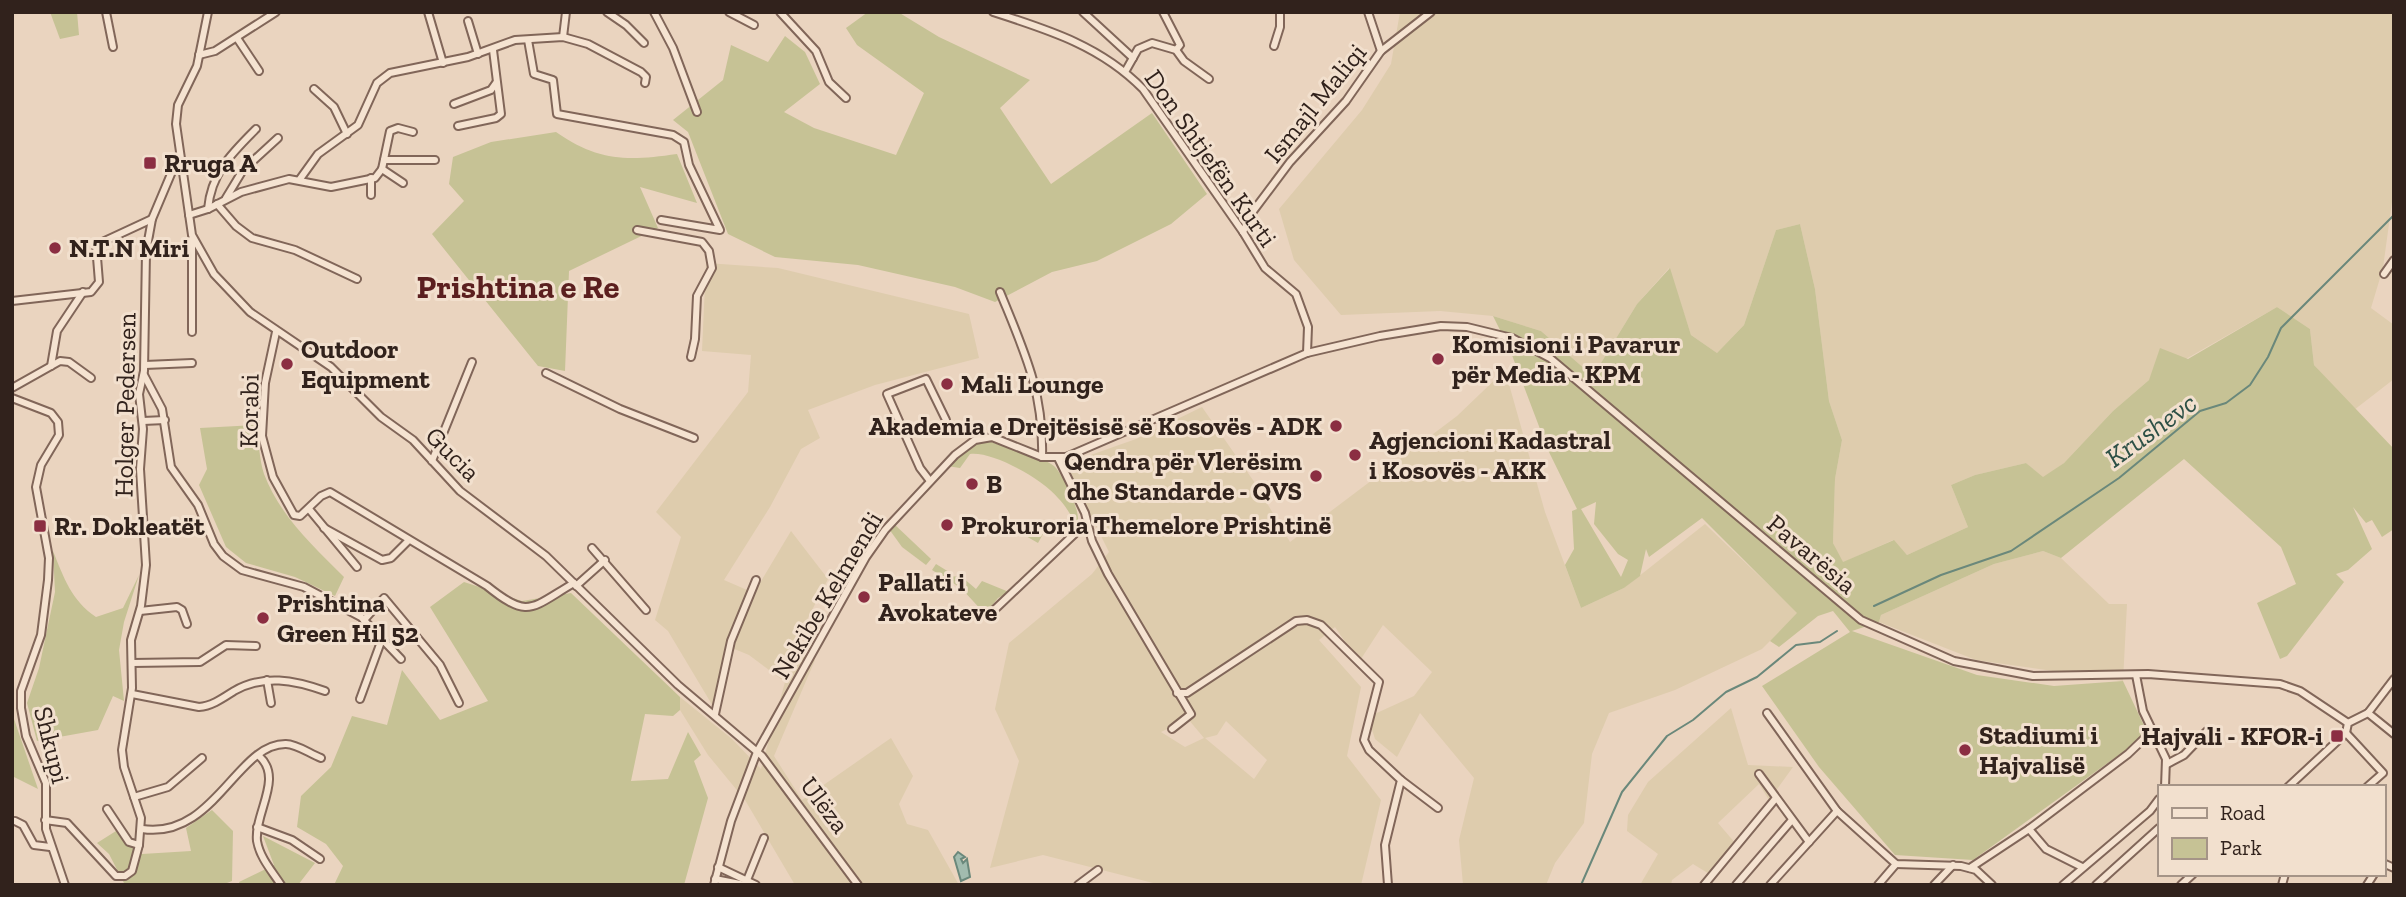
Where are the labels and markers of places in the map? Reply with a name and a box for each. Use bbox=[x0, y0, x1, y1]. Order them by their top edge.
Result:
place label: Rruga A bbox=[164, 147, 257, 179]
marker: Rruga A bbox=[142, 155, 158, 171]
place label: N.T.N Miri bbox=[69, 232, 190, 264]
marker: N.T.N Miri bbox=[47, 240, 63, 256]
place label: Komisioni i Pavarur për Media - KPM bbox=[1452, 328, 1680, 390]
place label: Outdoor Equipment bbox=[301, 333, 430, 395]
marker: Komisioni i Pavarur për Media - KPM bbox=[1430, 351, 1446, 367]
marker: Outdoor Equipment bbox=[279, 356, 295, 372]
place label: Mali Lounge bbox=[961, 368, 1104, 400]
marker: Mali Lounge bbox=[939, 376, 955, 392]
place label: Akademia e Drejtësisë së Kosovës - ADK bbox=[868, 410, 1322, 442]
marker: Akademia e Drejtësisë së Kosovës - ADK bbox=[1328, 418, 1344, 434]
place label: Agjencioni Kadastral i Kosovës - AKK bbox=[1369, 424, 1611, 486]
place label: Qendra për Vlerësim dhe Standarde - QVS bbox=[1064, 445, 1302, 507]
marker: Agjencioni Kadastral i Kosovës - AKK bbox=[1347, 447, 1363, 463]
place label: B bbox=[986, 468, 1002, 500]
marker: Qendra për Vlerësim dhe Standarde - QVS bbox=[1308, 468, 1324, 484]
marker: B bbox=[964, 476, 980, 492]
place label: Prokuroria Themelore Prishtinë bbox=[961, 509, 1332, 541]
place label: Rr. Dokleatët bbox=[54, 510, 205, 542]
marker: Prokuroria Themelore Prishtinë bbox=[939, 517, 955, 533]
marker: Rr. Dokleatët bbox=[32, 518, 48, 534]
place label: Pallati i Avokateve bbox=[878, 566, 998, 628]
place label: Prishtina Green Hil 52 bbox=[277, 587, 419, 649]
marker: Pallati i Avokateve bbox=[856, 589, 872, 605]
marker: Prishtina Green Hil 52 bbox=[255, 610, 271, 626]
place label: Stadiumi i Hajvalisë bbox=[1979, 719, 2098, 781]
place label: Hajvali - KFOR-i bbox=[2141, 720, 2323, 752]
marker: Hajvali - KFOR-i bbox=[2329, 728, 2345, 744]
marker: Stadiumi i Hajvalisë bbox=[1957, 742, 1973, 758]

